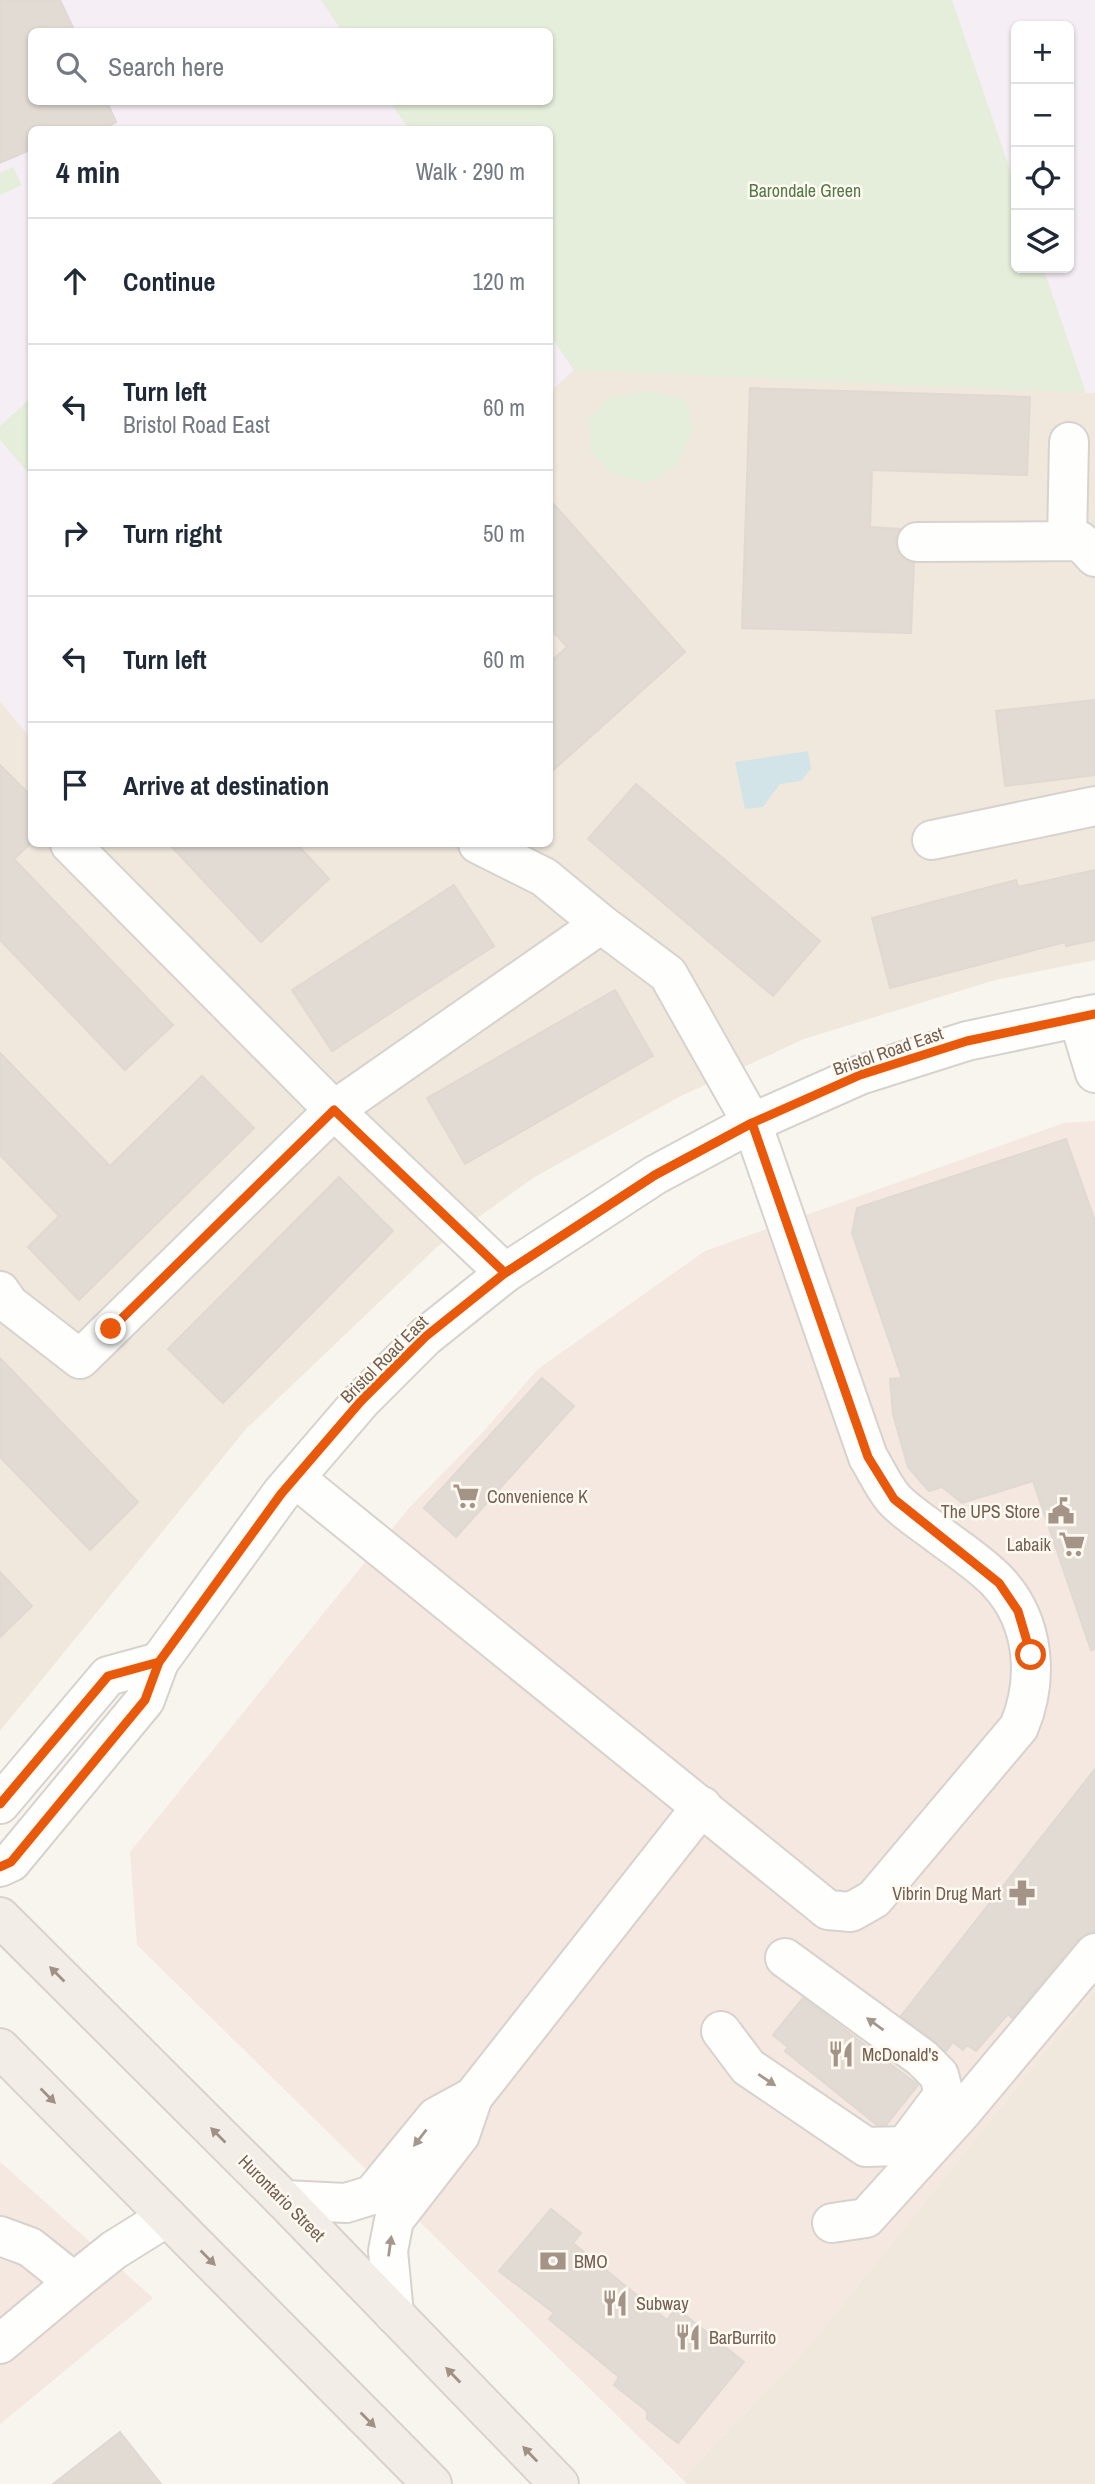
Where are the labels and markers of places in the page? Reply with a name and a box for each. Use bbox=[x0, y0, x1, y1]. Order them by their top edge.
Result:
supermarket icon: Convenience K bbox=[451, 1481, 481, 1511]
place label: Convenience K bbox=[487, 1484, 588, 1509]
public building icon: The UPS Store bbox=[1046, 1496, 1076, 1526]
place label: The UPS Store bbox=[941, 1499, 1040, 1524]
supermarket icon: Labaik bbox=[1057, 1529, 1087, 1559]
place label: Labaik bbox=[1007, 1532, 1052, 1557]
pharmacy icon: Vibrin Drug Mart bbox=[1007, 1878, 1037, 1908]
place label: Vibrin Drug Mart bbox=[892, 1881, 1001, 1906]
restaurant icon: McDonald's bbox=[826, 2039, 856, 2069]
place label: McDonald's bbox=[862, 2042, 939, 2067]
bank icon: BMO bbox=[538, 2246, 568, 2276]
place label: BMO bbox=[574, 2249, 608, 2274]
restaurant icon: Subway bbox=[600, 2288, 630, 2318]
place label: Subway bbox=[636, 2291, 689, 2316]
restaurant icon: BarBurrito bbox=[673, 2322, 703, 2352]
place label: BarBurrito bbox=[709, 2325, 776, 2350]

